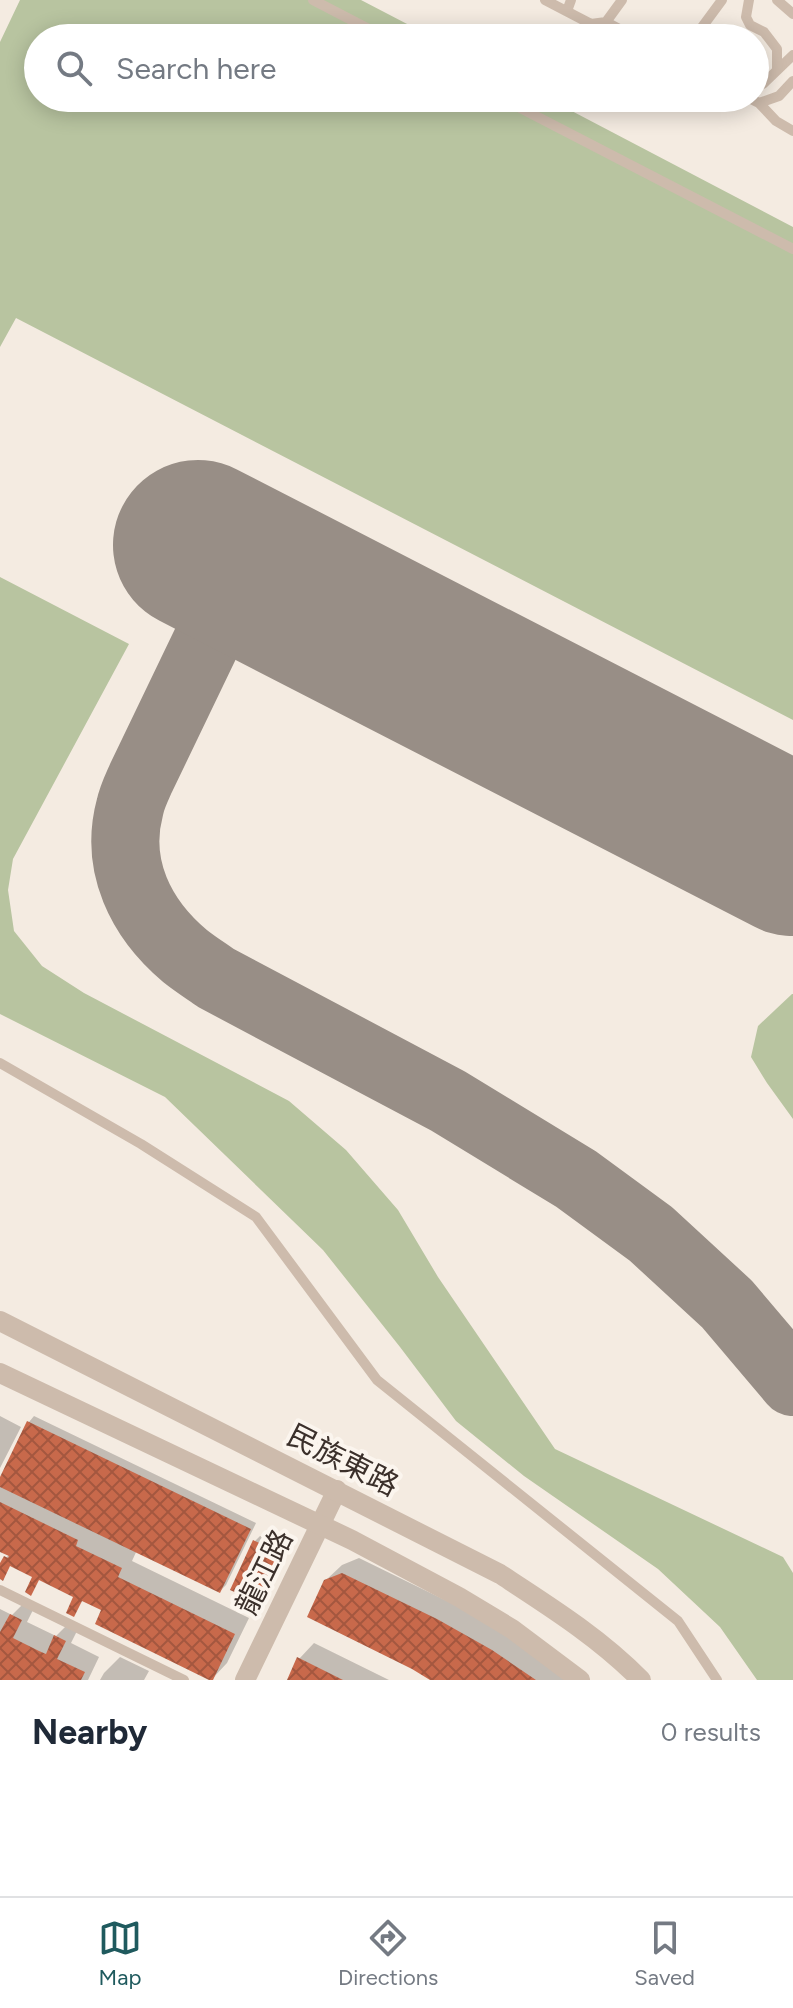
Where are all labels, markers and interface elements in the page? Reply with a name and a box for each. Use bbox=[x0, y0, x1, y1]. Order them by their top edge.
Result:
search box bbox=[24, 24, 769, 112]
icon: search bbox=[52, 46, 96, 90]
text: Search here bbox=[116, 50, 276, 87]
street label: 民族東路 bbox=[281, 1416, 405, 1504]
street label: 龍江路 bbox=[228, 1523, 300, 1621]
text: Nearby bbox=[32, 1712, 147, 1753]
text: 0 results bbox=[661, 1716, 761, 1748]
tab: Map bbox=[98, 1916, 142, 1991]
tab: Directions bbox=[338, 1916, 438, 1991]
tab: Saved bbox=[634, 1916, 695, 1991]

